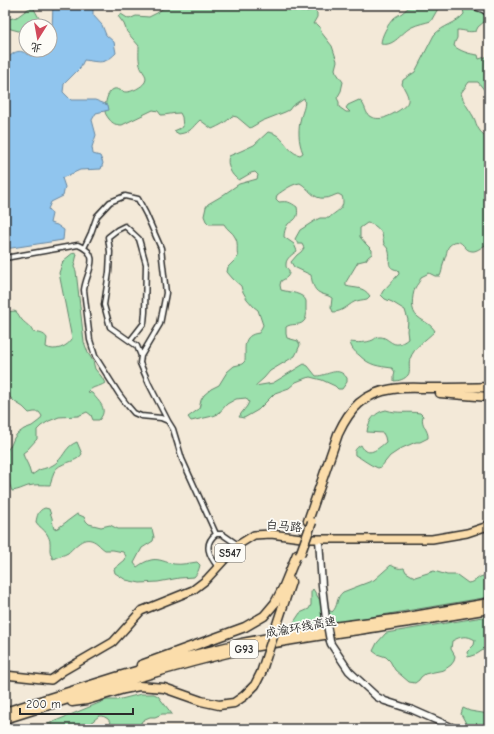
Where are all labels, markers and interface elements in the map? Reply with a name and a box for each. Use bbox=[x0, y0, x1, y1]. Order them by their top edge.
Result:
north arrow bbox=[18, 18, 58, 58]
text: 北 bbox=[30, 40, 43, 55]
street label: 白马路 bbox=[266, 518, 302, 534]
road number: S547 bbox=[215, 544, 245, 562]
street label: 成渝环线高速 bbox=[264, 614, 338, 640]
road number: G93 bbox=[230, 640, 258, 658]
scale bar bbox=[20, 690, 133, 716]
text: 200 m bbox=[26, 697, 61, 711]

